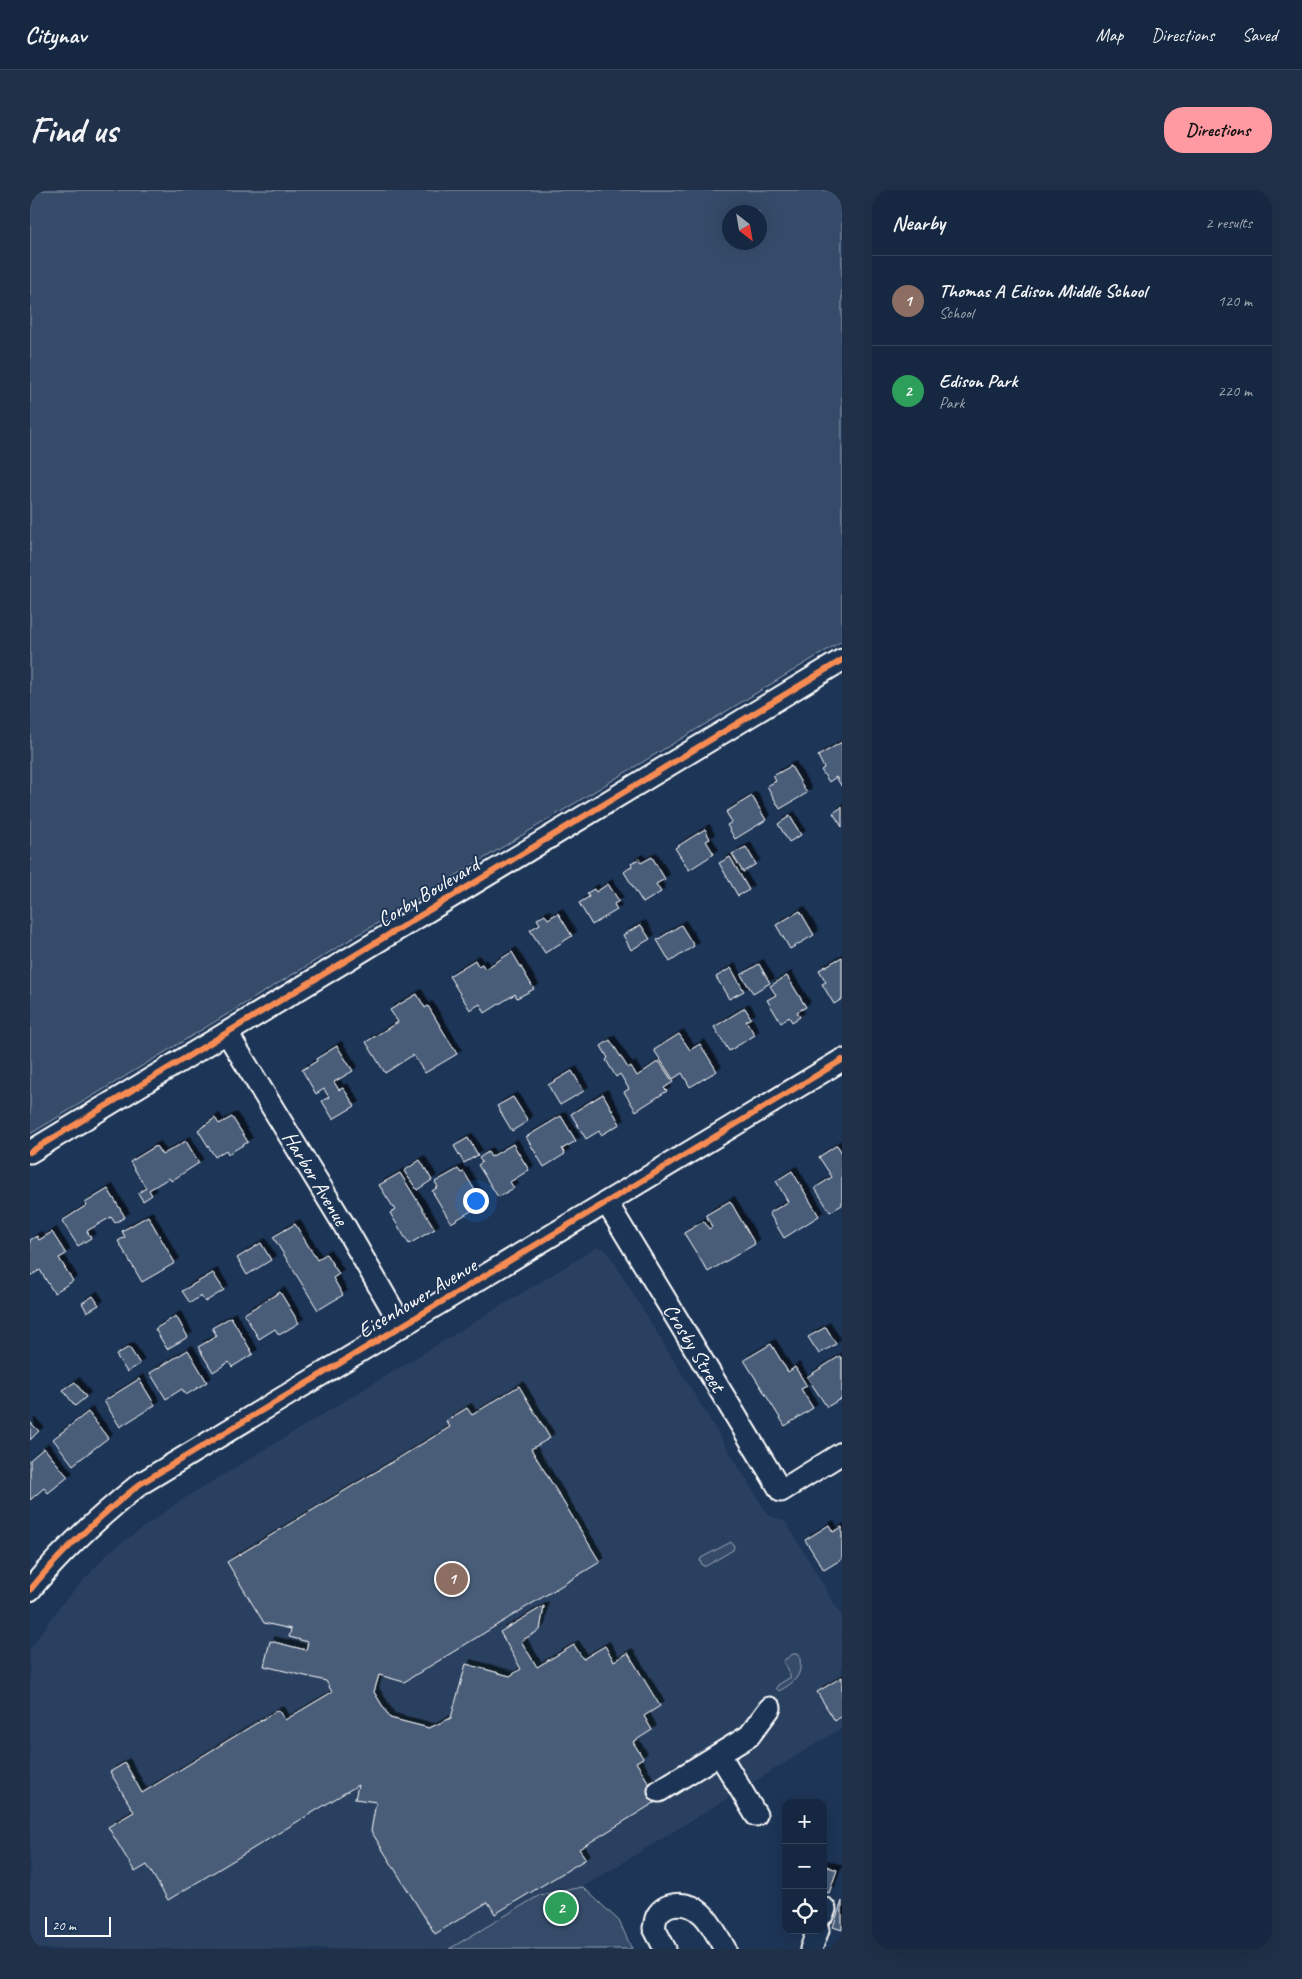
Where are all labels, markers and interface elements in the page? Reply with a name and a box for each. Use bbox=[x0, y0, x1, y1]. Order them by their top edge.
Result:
text: Citynav bbox=[25, 20, 86, 50]
text: Map bbox=[1096, 24, 1123, 46]
text: Directions bbox=[1151, 24, 1214, 46]
text: Saved bbox=[1242, 24, 1277, 46]
button: Directions bbox=[1164, 107, 1272, 153]
text: Find us bbox=[30, 108, 117, 153]
north arrow bbox=[722, 205, 767, 250]
text: Nearby bbox=[892, 210, 945, 236]
text: 2 results bbox=[1205, 213, 1252, 233]
text: Thomas A Edison Middle School bbox=[939, 279, 1147, 303]
text: 1 bbox=[904, 291, 912, 311]
text: 120 m bbox=[1218, 291, 1252, 311]
text: School bbox=[939, 303, 973, 323]
text: Edison Park bbox=[939, 369, 1017, 393]
text: 2 bbox=[904, 381, 912, 401]
text: 220 m bbox=[1218, 381, 1252, 401]
text: Park bbox=[939, 393, 964, 413]
street label: Corby Boulevard bbox=[373, 850, 487, 932]
street label: Harbor Avenue bbox=[277, 1126, 355, 1231]
your location bbox=[463, 1188, 489, 1214]
street label: Eisenhower Avenue bbox=[353, 1251, 483, 1344]
street label: Crosby Street bbox=[658, 1299, 732, 1398]
pin: 1 bbox=[436, 1560, 468, 1598]
map controls bbox=[782, 1799, 827, 1934]
button: + bbox=[782, 1799, 827, 1844]
button: − bbox=[782, 1844, 827, 1889]
pin: 2 bbox=[545, 1889, 577, 1927]
button: locate bbox=[782, 1889, 827, 1934]
scale bar bbox=[45, 1914, 111, 1937]
text: 20 m bbox=[52, 1917, 76, 1934]

